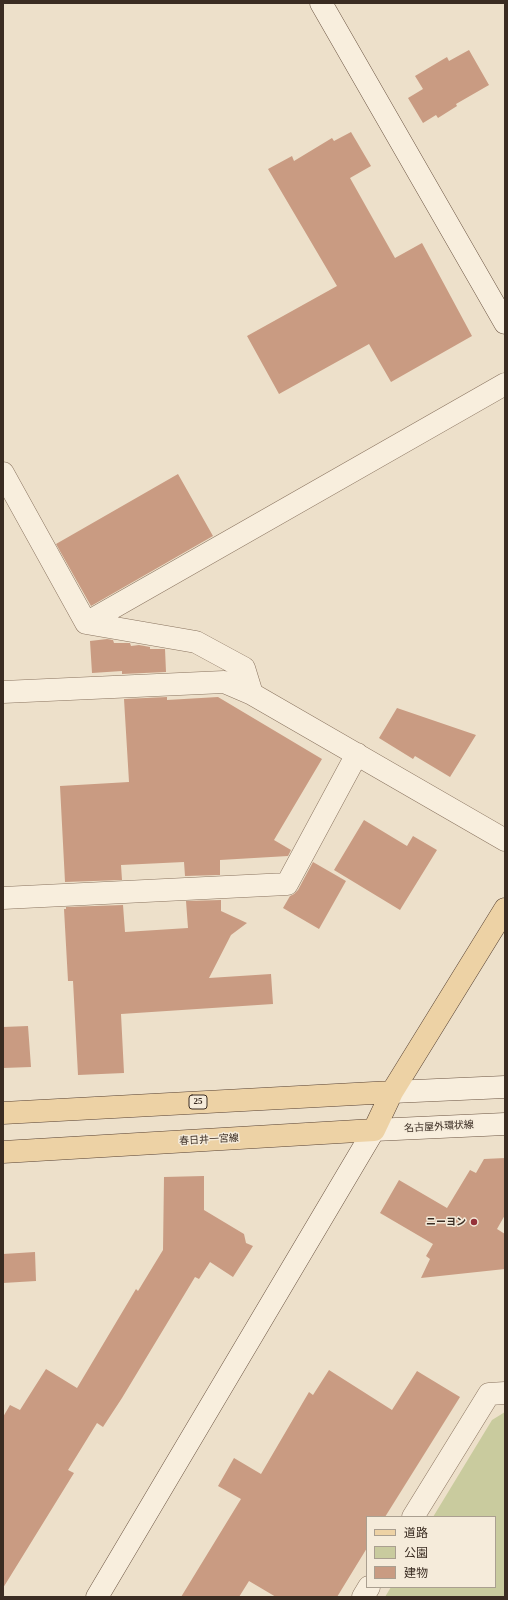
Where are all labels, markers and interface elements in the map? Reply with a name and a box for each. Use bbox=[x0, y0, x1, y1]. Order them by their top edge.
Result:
road number: 25 bbox=[189, 1095, 207, 1109]
street label: 名古屋外環状線 bbox=[404, 1119, 474, 1135]
street label: 春日井一宮線 bbox=[179, 1132, 239, 1148]
place label: ニーヨン bbox=[426, 1216, 466, 1228]
marker: ニーヨン bbox=[469, 1217, 479, 1227]
legend bbox=[366, 1516, 496, 1588]
text: 道路 bbox=[404, 1526, 428, 1540]
text: 公園 bbox=[404, 1546, 428, 1560]
text: 建物 bbox=[404, 1566, 428, 1580]

